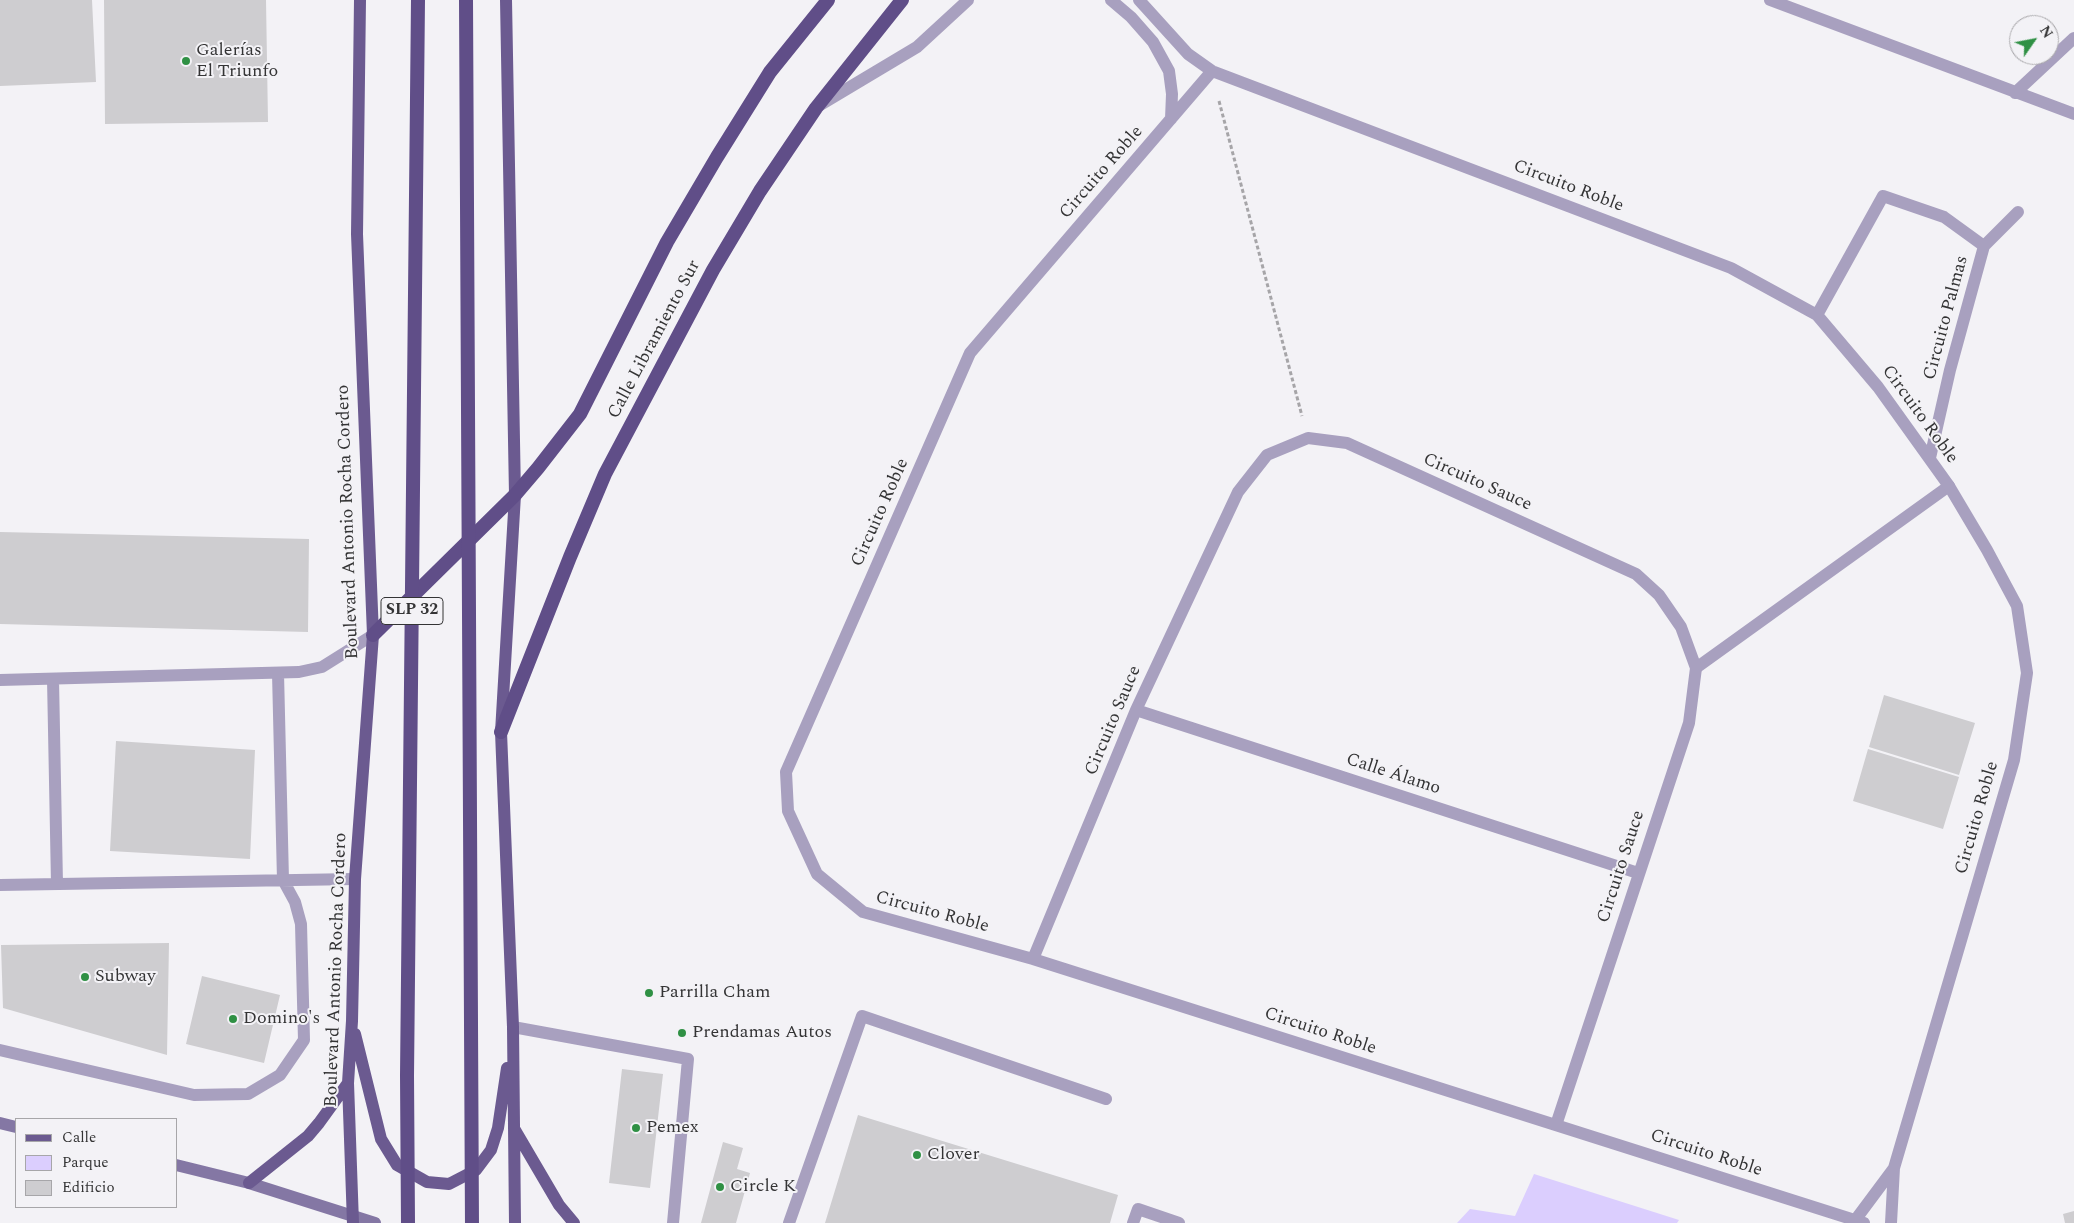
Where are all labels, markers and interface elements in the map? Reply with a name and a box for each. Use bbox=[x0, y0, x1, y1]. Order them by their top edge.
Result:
north arrow bbox=[2009, 15, 2059, 65]
text: N bbox=[2034, 22, 2058, 43]
place label: Galerías El Triunfo bbox=[196, 40, 278, 82]
marker: Galerías El Triunfo bbox=[180, 55, 192, 67]
street label: Circuito Roble bbox=[1056, 122, 1148, 224]
street label: Circuito Roble bbox=[1510, 156, 1626, 218]
street label: Circuito Palmas bbox=[1920, 253, 1974, 383]
street label: Calle Libramiento Sur bbox=[604, 257, 706, 423]
street label: Circuito Roble bbox=[1876, 362, 1962, 468]
street label: Boulevard Antonio Rocha Cordero bbox=[333, 384, 365, 660]
street label: Circuito Sauce bbox=[1419, 449, 1535, 517]
street label: Circuito Roble bbox=[847, 455, 915, 571]
road number: SLP 32 bbox=[381, 598, 443, 624]
street label: Circuito Sauce bbox=[1081, 663, 1147, 779]
street label: Calle Álamo bbox=[1343, 750, 1443, 800]
street label: Circuito Roble bbox=[1952, 759, 2004, 877]
street label: Circuito Sauce bbox=[1594, 808, 1650, 926]
street label: Boulevard Antonio Rocha Cordero bbox=[321, 832, 353, 1108]
street label: Circuito Roble bbox=[873, 888, 991, 938]
place label: Subway bbox=[95, 966, 156, 988]
marker: Subway bbox=[79, 971, 91, 983]
place label: Parrilla Cham bbox=[659, 982, 770, 1004]
marker: Parrilla Cham bbox=[643, 987, 655, 999]
street label: Circuito Roble bbox=[1261, 1004, 1379, 1060]
place label: Domino's bbox=[243, 1008, 320, 1030]
marker: Domino's bbox=[227, 1013, 239, 1025]
place label: Prendamas Autos bbox=[692, 1022, 832, 1044]
marker: Prendamas Autos bbox=[676, 1027, 688, 1039]
place label: Pemex bbox=[646, 1117, 699, 1139]
legend bbox=[15, 1118, 178, 1208]
marker: Pemex bbox=[630, 1122, 642, 1134]
text: Calle bbox=[62, 1126, 96, 1149]
street label: Circuito Roble bbox=[1647, 1126, 1765, 1182]
place label: Clover bbox=[927, 1144, 980, 1166]
marker: Clover bbox=[911, 1149, 923, 1161]
text: Parque bbox=[62, 1151, 109, 1174]
text: Edificio bbox=[62, 1176, 115, 1199]
place label: Circle K bbox=[730, 1176, 796, 1198]
marker: Circle K bbox=[714, 1181, 726, 1193]

